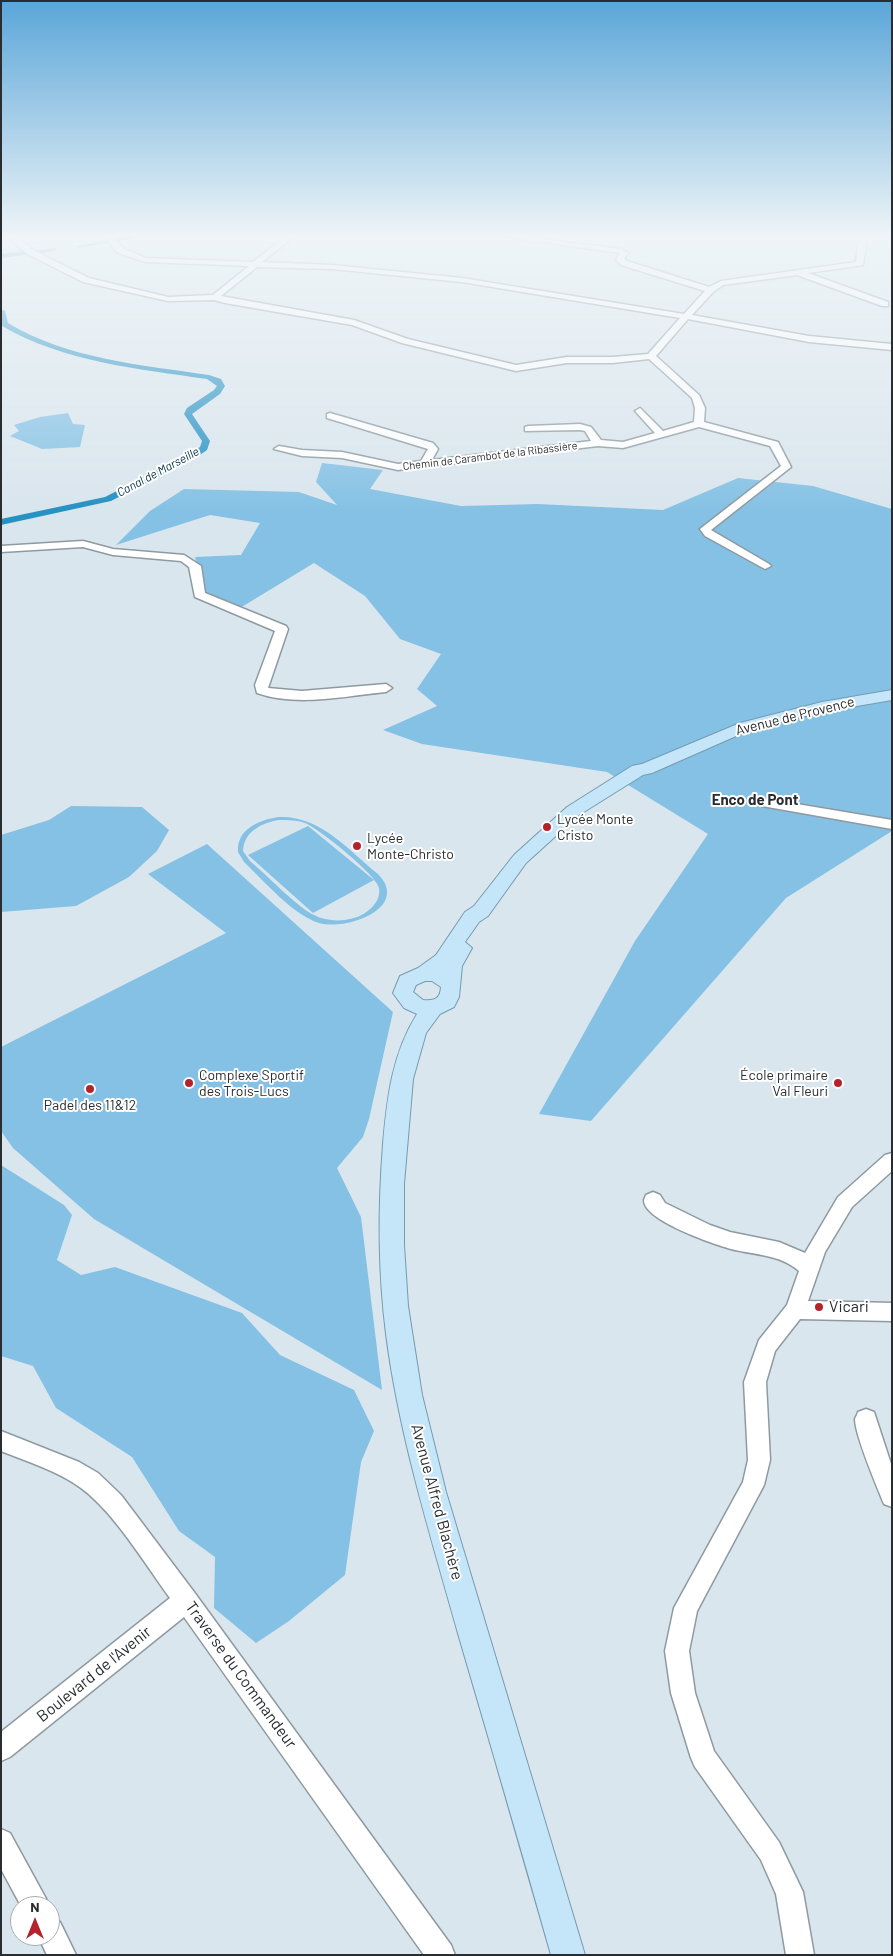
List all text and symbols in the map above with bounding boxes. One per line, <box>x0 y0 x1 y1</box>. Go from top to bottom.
street label: Chemin de Carambot de la Ribassière <box>402 439 578 473</box>
water label: Canal de Marseille <box>114 444 202 500</box>
street label: Avenue de Provence <box>734 693 856 739</box>
district label: Enco de Pont <box>712 791 798 809</box>
place label: Lycée Monte Cristo <box>557 811 633 844</box>
marker: Lycée Monte Cristo <box>541 821 553 833</box>
place label: Lycée Monte-Christo <box>367 830 454 862</box>
marker: Lycée Monte-Christo <box>351 840 363 852</box>
place label: Complexe Sportif des Trois-Lucs <box>199 1067 304 1100</box>
place label: École primaire Val Fleuri <box>740 1067 828 1100</box>
marker: Complexe Sportif des Trois-Lucs <box>183 1077 195 1089</box>
marker: École primaire Val Fleuri <box>832 1077 844 1089</box>
marker: Padel des 11&12 <box>84 1083 96 1095</box>
place label: Padel des 11&12 <box>44 1097 136 1113</box>
place label: Vicari <box>829 1297 869 1317</box>
marker: Vicari <box>813 1301 825 1313</box>
street label: Avenue Alfred Blachère <box>407 1422 467 1582</box>
street label: Traverse du Commandeur <box>181 1598 301 1752</box>
street label: Boulevard de l'Avenir <box>33 1622 155 1726</box>
north arrow <box>10 1896 60 1946</box>
text: N <box>30 1898 40 1915</box>

